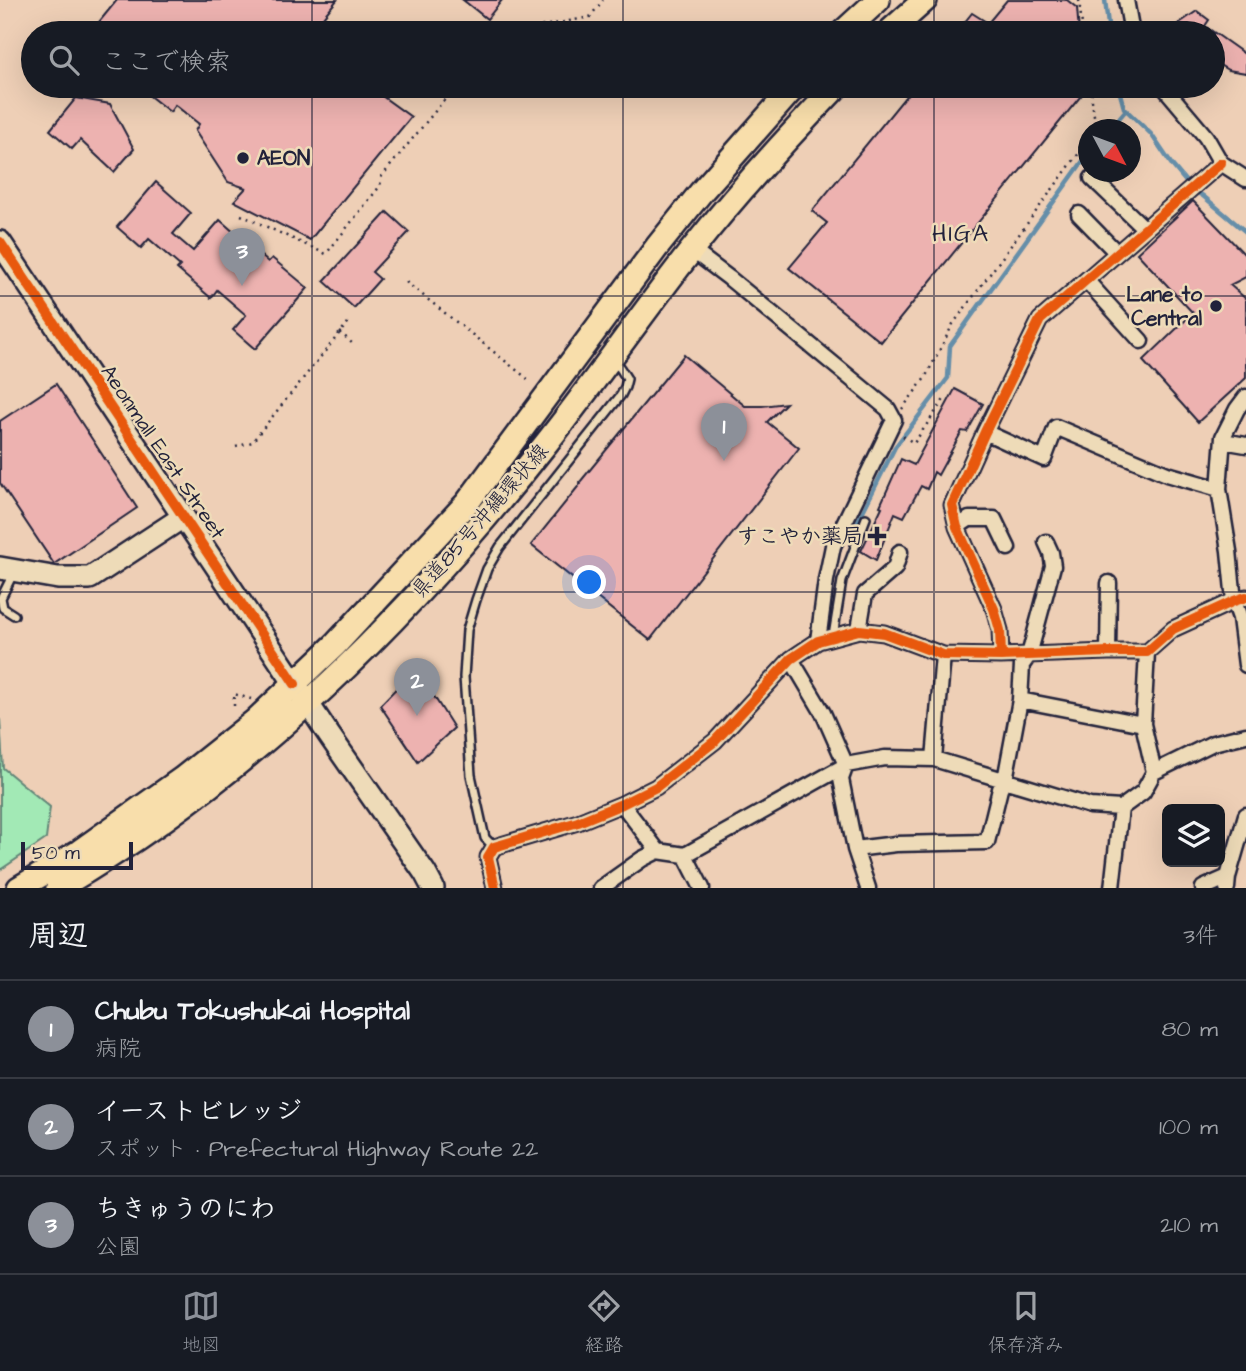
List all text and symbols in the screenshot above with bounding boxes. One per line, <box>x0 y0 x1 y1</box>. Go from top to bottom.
search box <box>21 21 1225 98</box>
icon: search <box>45 41 83 79</box>
text: ここで検索 <box>101 44 231 80</box>
north arrow <box>1078 119 1141 182</box>
place label: AEON <box>257 144 310 173</box>
marker: AEON <box>235 150 251 166</box>
district label: HIGA <box>932 217 990 251</box>
pin: 3 <box>219 228 265 286</box>
place label: Lane to Central <box>1126 280 1203 333</box>
marker: Lane to Central <box>1208 298 1224 314</box>
street label: Aeonmall East Street <box>94 359 232 545</box>
pin: 1 <box>701 403 747 461</box>
street label: 県道85号沖縄環状線 <box>405 437 555 605</box>
place label: すこやか薬局 <box>737 522 863 551</box>
marker: すこやか薬局 <box>869 528 885 544</box>
your location <box>572 565 606 599</box>
pin: 2 <box>394 658 440 716</box>
map controls <box>1162 804 1225 867</box>
button: layers <box>1162 804 1225 867</box>
scale bar <box>21 839 133 871</box>
text: 50 m <box>32 840 80 867</box>
text: 周辺 <box>28 915 88 957</box>
text: 3件 <box>1183 920 1218 952</box>
text: Chubu Tokushukai Hospital <box>95 993 410 1029</box>
text: 1 <box>50 1013 52 1045</box>
text: 80 m <box>1161 1013 1218 1045</box>
text: 病院 <box>95 1033 141 1065</box>
text: イーストビレッジ <box>95 1093 301 1129</box>
text: 2 <box>44 1111 58 1143</box>
text: 100 m <box>1159 1111 1218 1143</box>
text: スポット · Prefectural Highway Route 22 <box>95 1133 538 1165</box>
text: ちきゅうのにわ <box>95 1191 276 1227</box>
text: 3 <box>45 1209 57 1241</box>
text: 210 m <box>1160 1209 1218 1241</box>
text: 公園 <box>95 1231 141 1263</box>
tab: 地図 <box>182 1287 220 1359</box>
tab: 経路 <box>585 1287 623 1359</box>
tab: 保存済み <box>988 1287 1064 1359</box>

